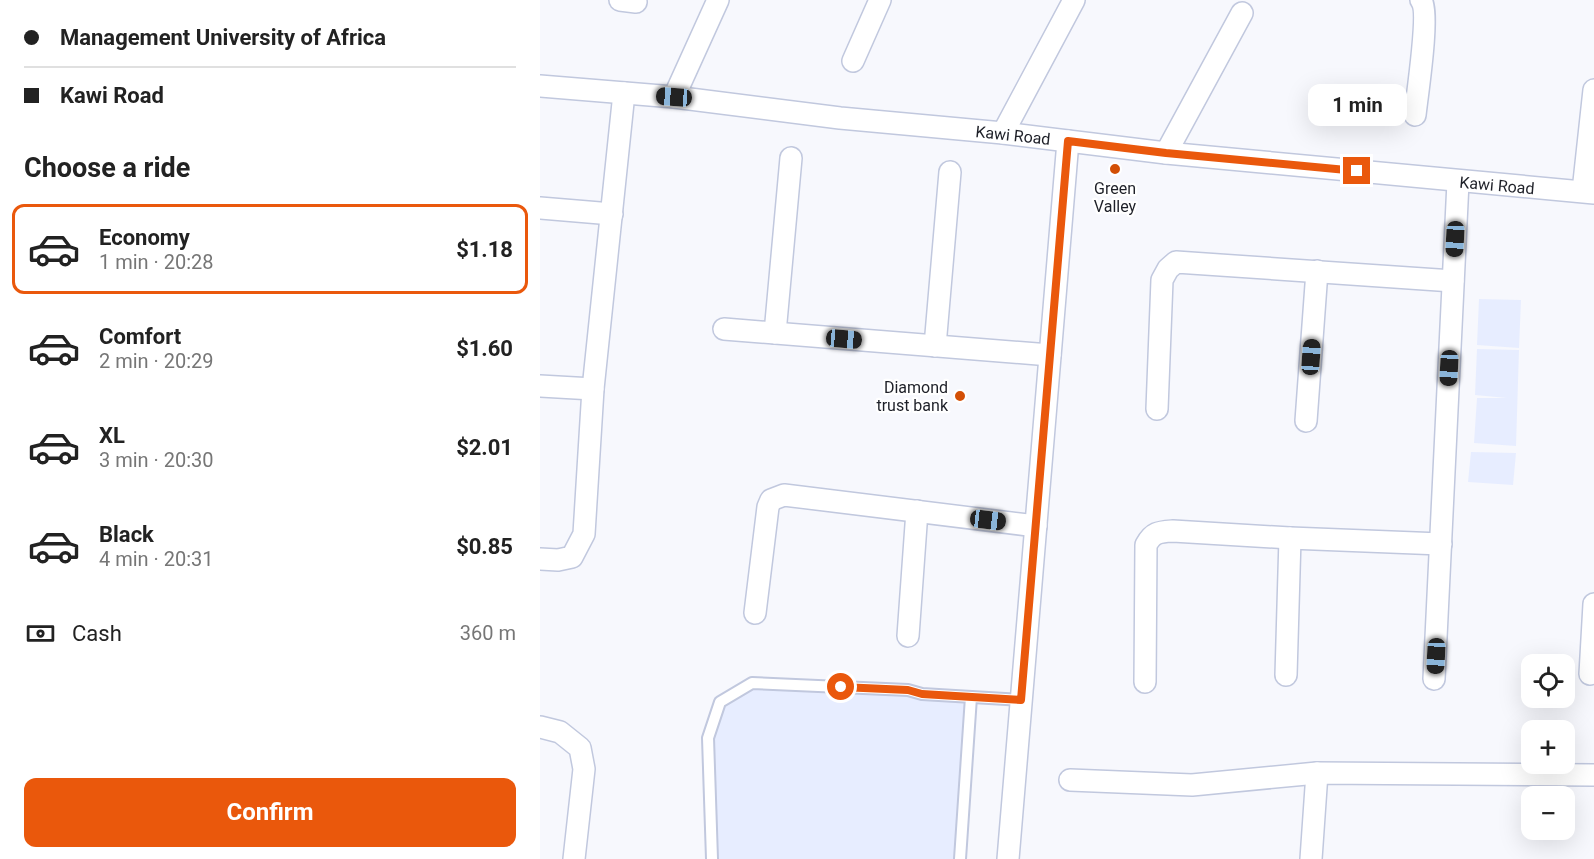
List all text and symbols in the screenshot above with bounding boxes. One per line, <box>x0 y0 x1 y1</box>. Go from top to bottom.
text: Management University of Africa <box>60 25 386 50</box>
text: Kawi Road <box>60 83 164 108</box>
callout: 1 min <box>1308 84 1406 126</box>
car <box>655 87 693 107</box>
text: 1 min <box>1332 93 1383 117</box>
street label: Kawi Road <box>974 122 1051 149</box>
text: Choose a ride <box>24 152 190 184</box>
route end <box>1343 157 1370 184</box>
marker: Green Valley <box>1108 162 1122 176</box>
street label: Kawi Road <box>1459 173 1535 198</box>
place label: Green Valley <box>1094 179 1137 216</box>
car <box>1445 221 1465 257</box>
icon: car <box>27 222 81 276</box>
text: Economy <box>99 225 190 250</box>
text: $1.18 <box>456 237 513 262</box>
text: 1 min · 20:28 <box>99 250 214 274</box>
icon: car <box>27 321 81 375</box>
text: Comfort <box>99 324 181 349</box>
car <box>825 328 863 350</box>
text: $1.60 <box>456 336 513 361</box>
car <box>1301 338 1321 376</box>
text: 2 min · 20:29 <box>99 349 214 373</box>
car <box>1439 350 1459 386</box>
place label: Diamond trust bank <box>876 378 949 415</box>
marker: Diamond trust bank <box>953 389 967 403</box>
icon: car <box>27 420 81 474</box>
text: XL <box>99 423 125 448</box>
text: $2.01 <box>456 435 513 460</box>
text: 3 min · 20:30 <box>99 448 214 472</box>
car <box>969 509 1007 531</box>
icon: car <box>27 519 81 573</box>
text: Black <box>99 522 154 547</box>
text: $0.85 <box>456 534 513 559</box>
text: 4 min · 20:31 <box>99 547 214 571</box>
icon: cash <box>24 617 57 650</box>
text: Cash <box>72 621 122 646</box>
text: 360 m <box>460 621 516 645</box>
car <box>1426 638 1446 674</box>
map controls <box>1521 654 1575 840</box>
button: locate <box>1521 654 1575 708</box>
route start <box>827 673 854 700</box>
button: + <box>1521 720 1575 774</box>
button: Confirm <box>24 778 516 847</box>
button: − <box>1521 786 1575 840</box>

